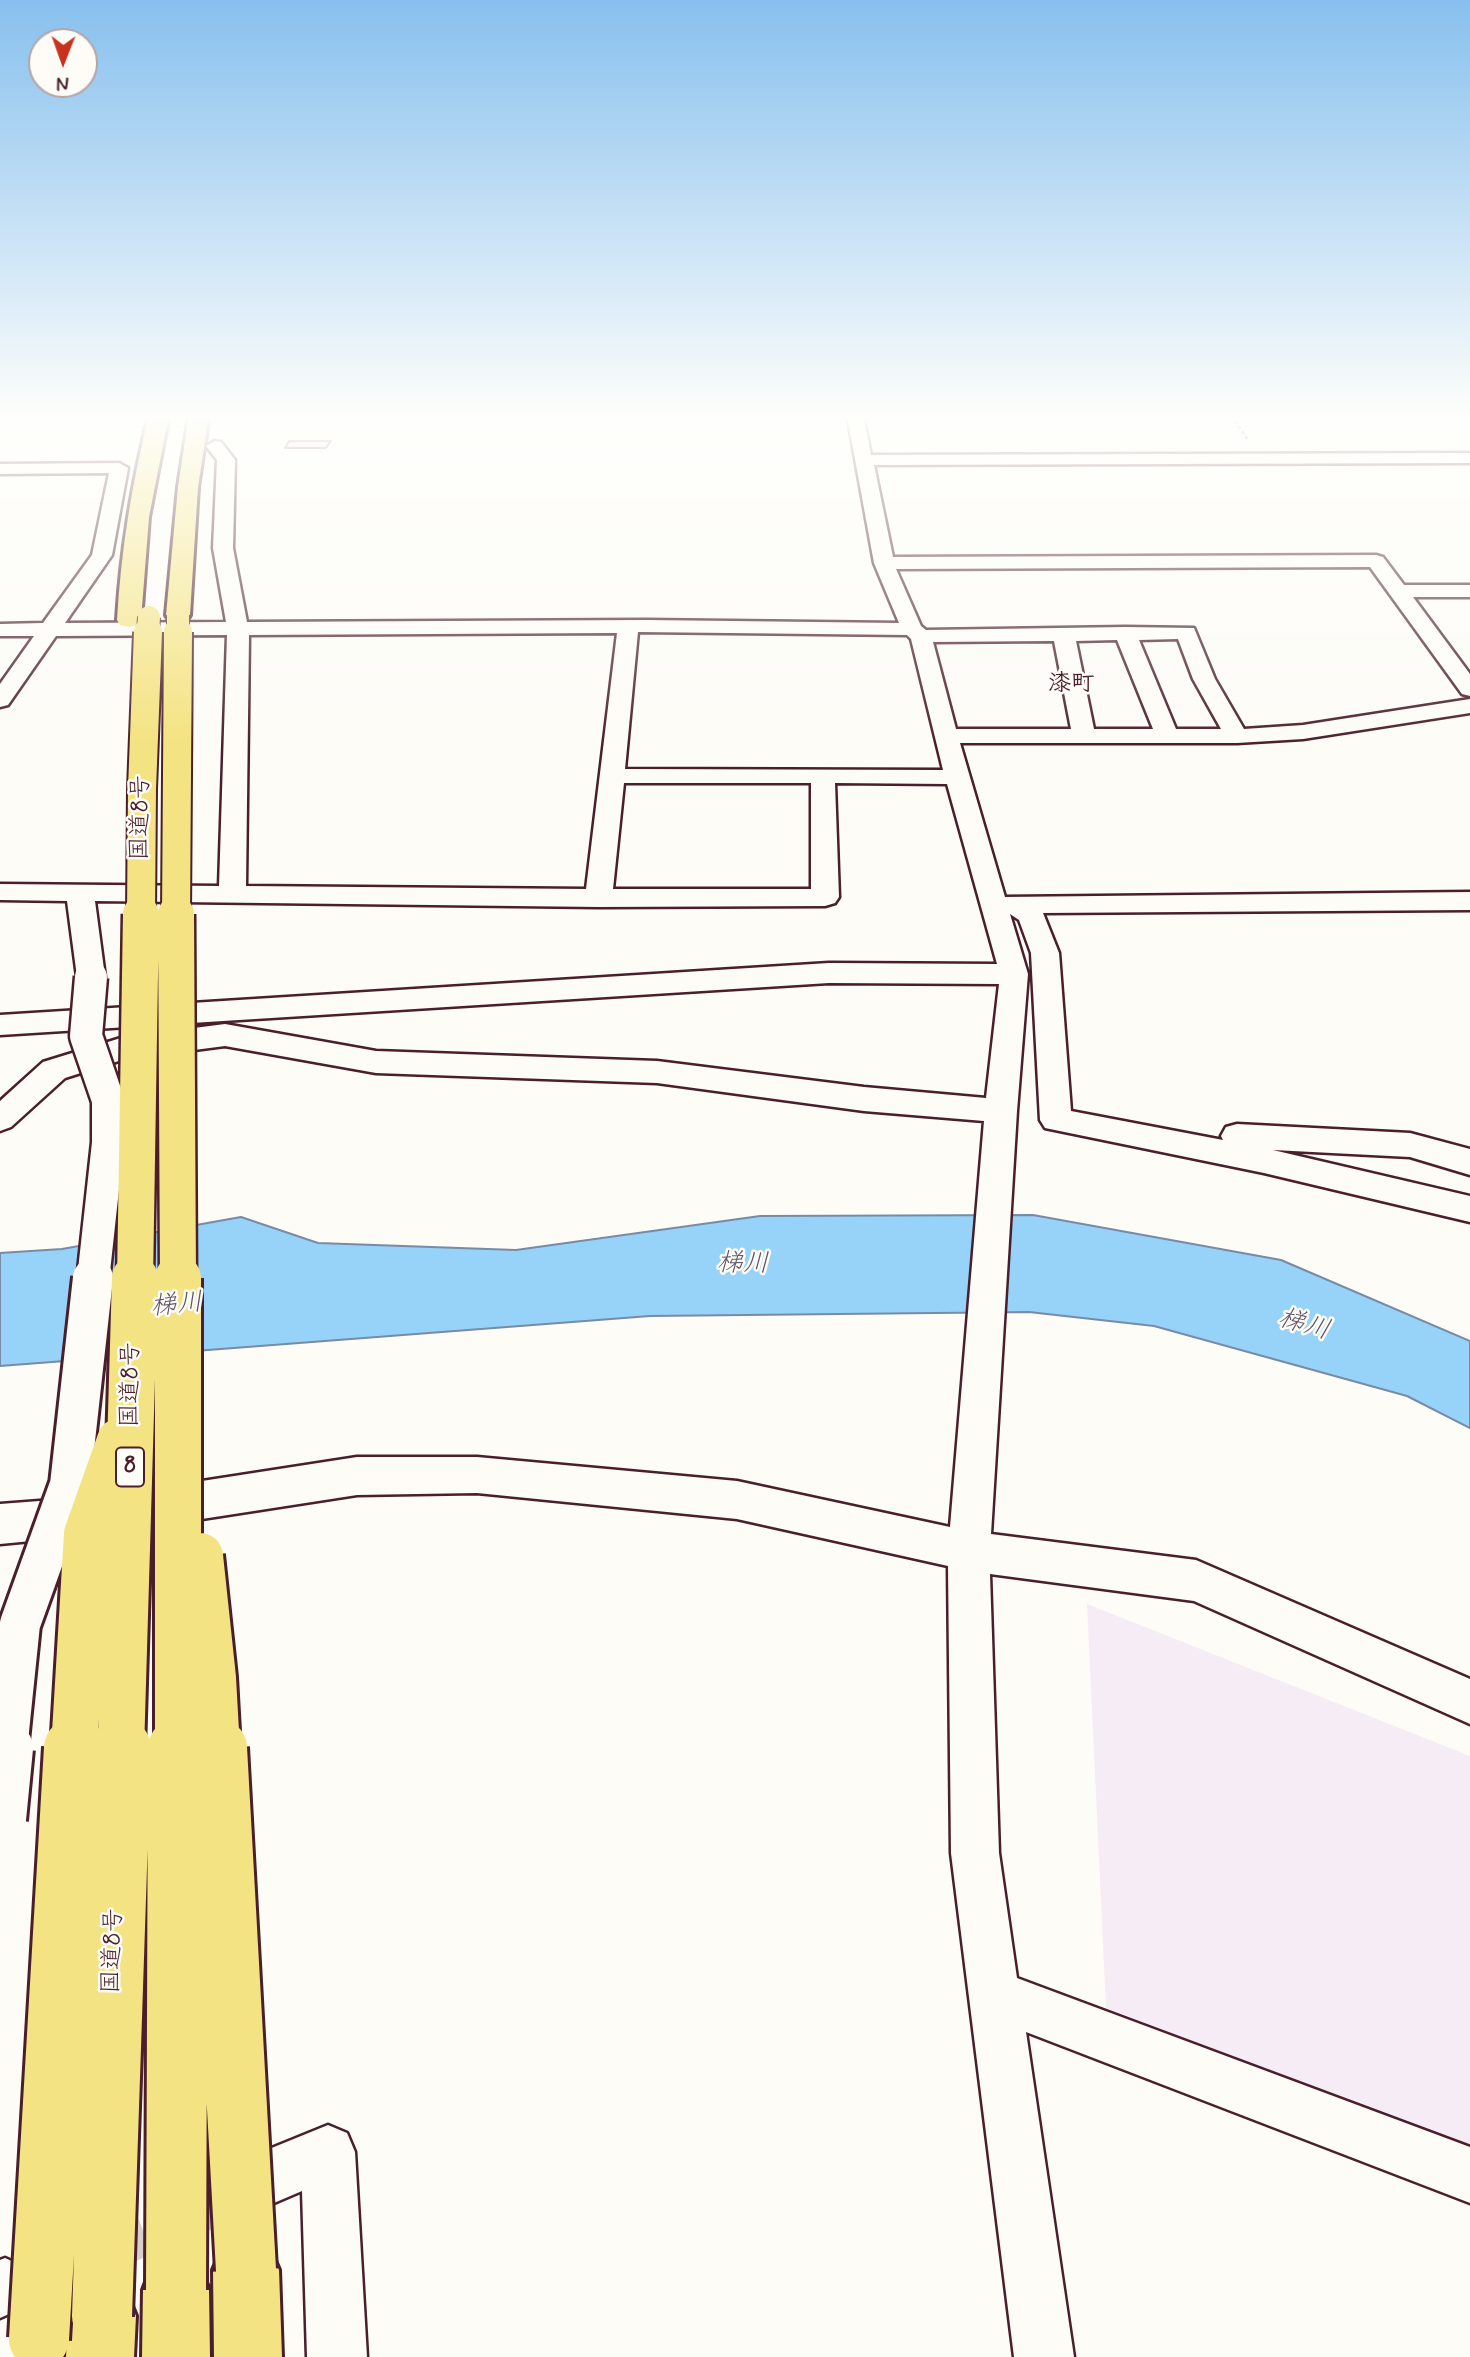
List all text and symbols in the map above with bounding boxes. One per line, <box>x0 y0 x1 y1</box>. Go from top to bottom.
north arrow <box>28 28 98 98</box>
text: N <box>56 70 69 95</box>
district label: 漆町 <box>1048 671 1094 699</box>
street label: 国道8号 <box>127 775 157 861</box>
water label: 梯川 <box>717 1249 769 1281</box>
water label: 梯川 <box>150 1288 204 1324</box>
water label: 梯川 <box>1275 1304 1333 1348</box>
street label: 国道8号 <box>117 1342 147 1428</box>
road number: 8 <box>116 1448 144 1486</box>
street label: 国道8号 <box>98 1908 130 1994</box>

